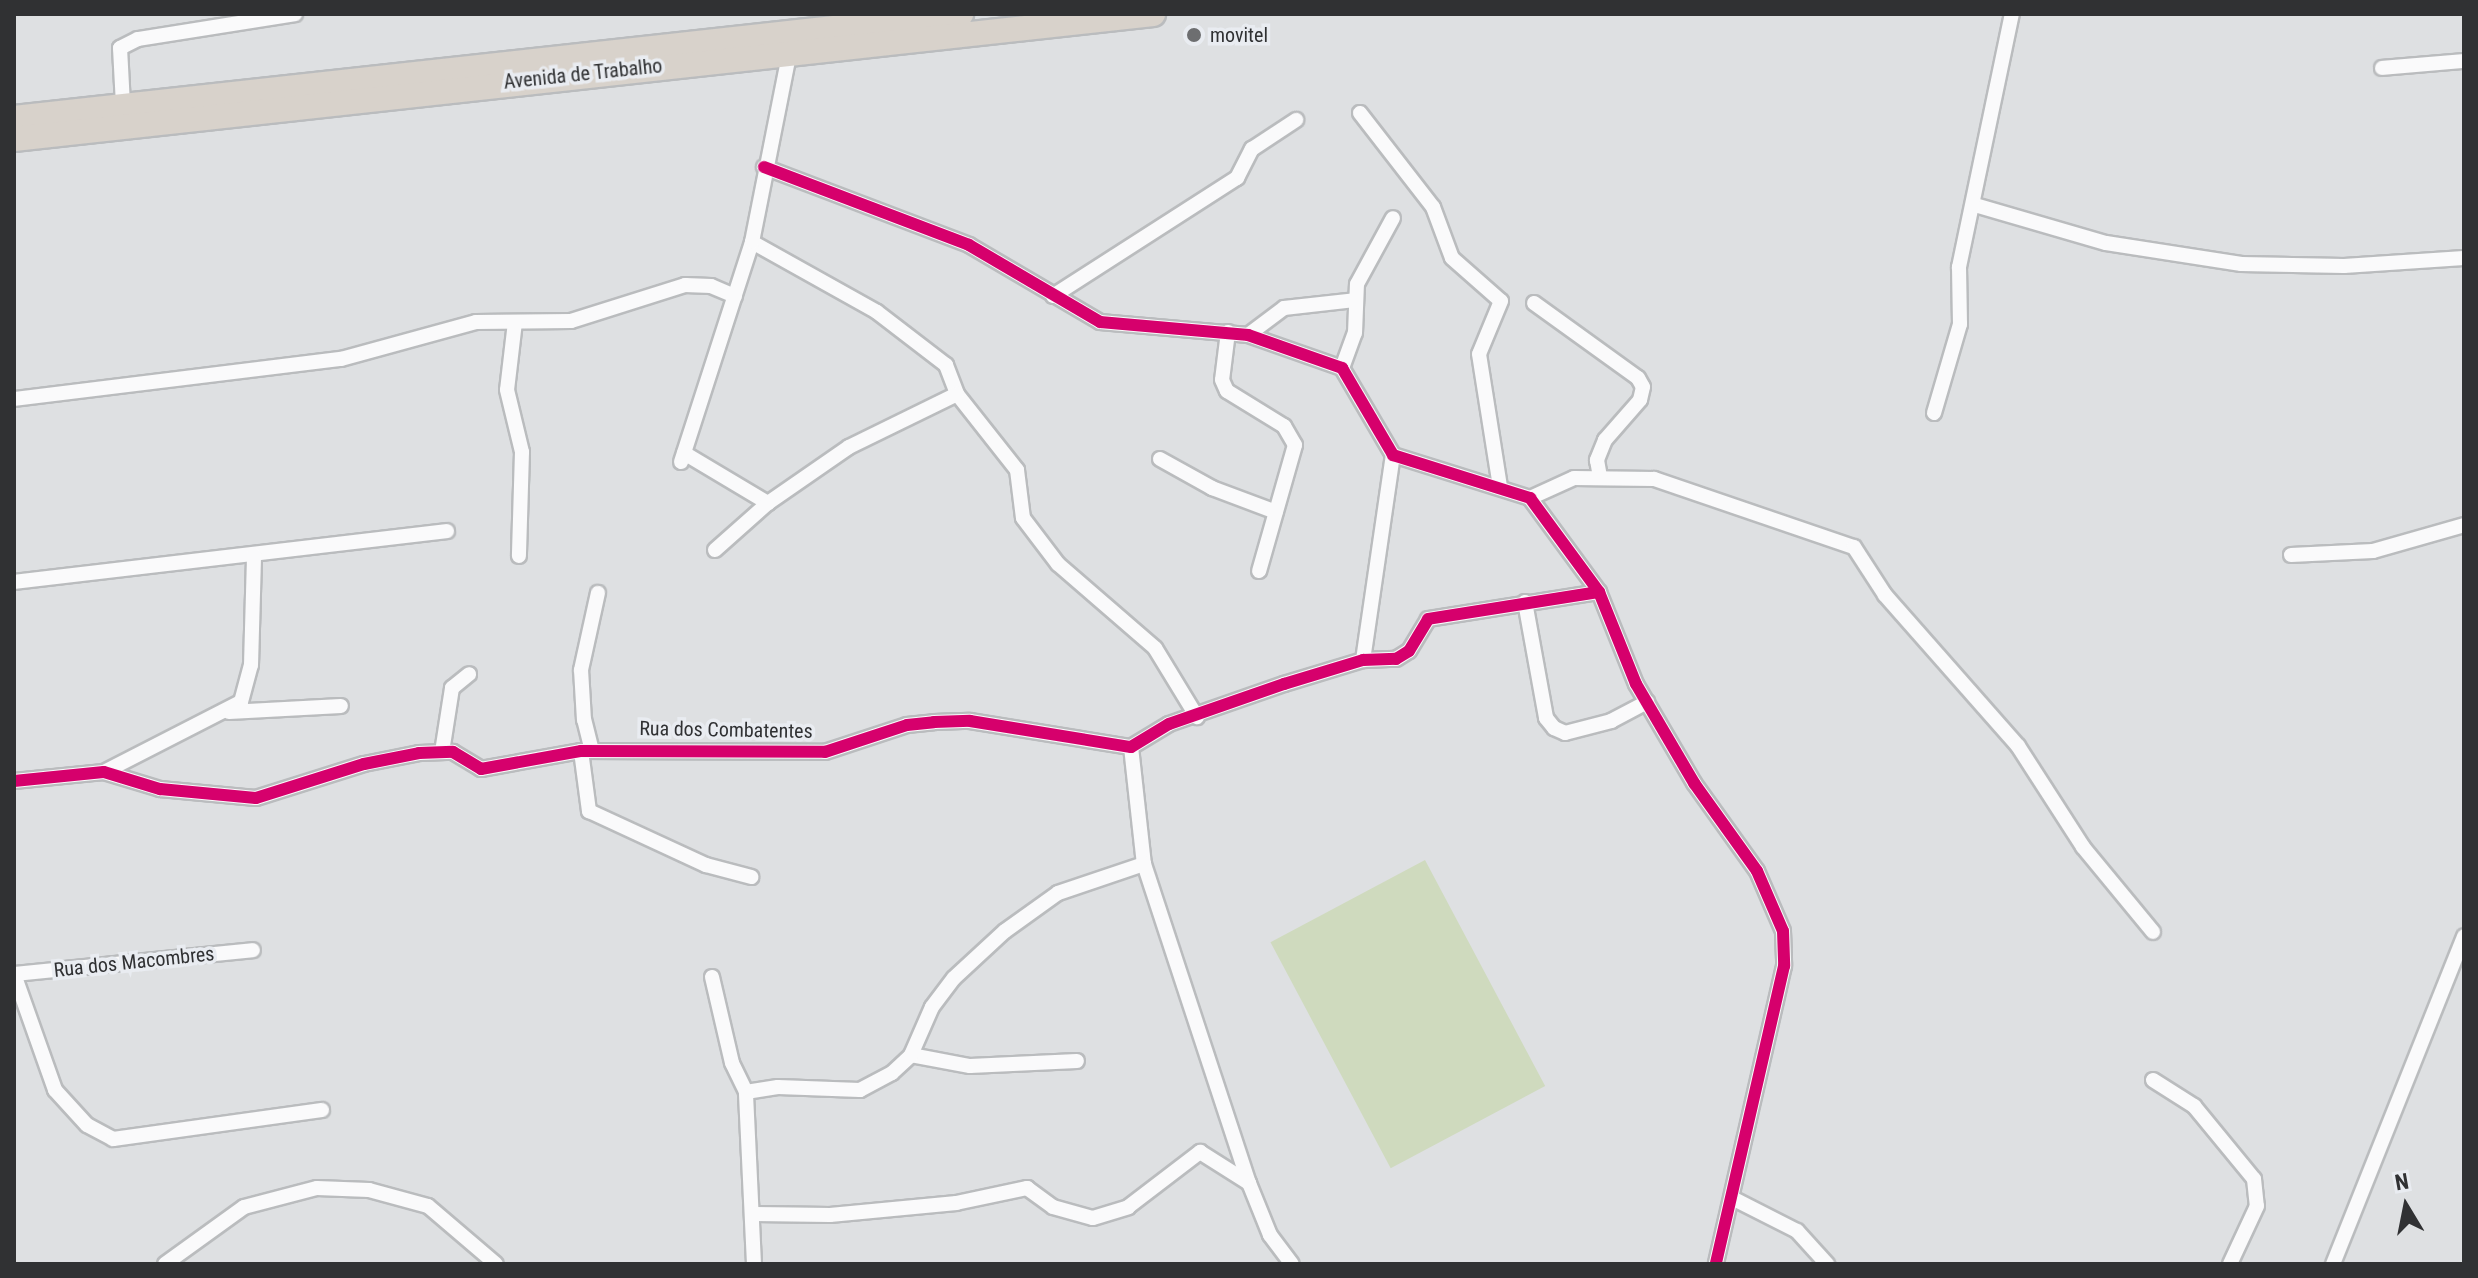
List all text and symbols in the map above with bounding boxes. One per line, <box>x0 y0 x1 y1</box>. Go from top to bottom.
place label: movitel <box>1210 23 1268 47</box>
marker: movitel <box>1185 26 1203 44</box>
street label: Avenida de Trabalho <box>502 54 664 94</box>
street label: Rua dos Combatentes <box>639 716 813 744</box>
street label: Rua dos Macombres <box>52 942 216 982</box>
north arrow <box>2366 1166 2446 1246</box>
text: N <box>2393 1168 2411 1195</box>

